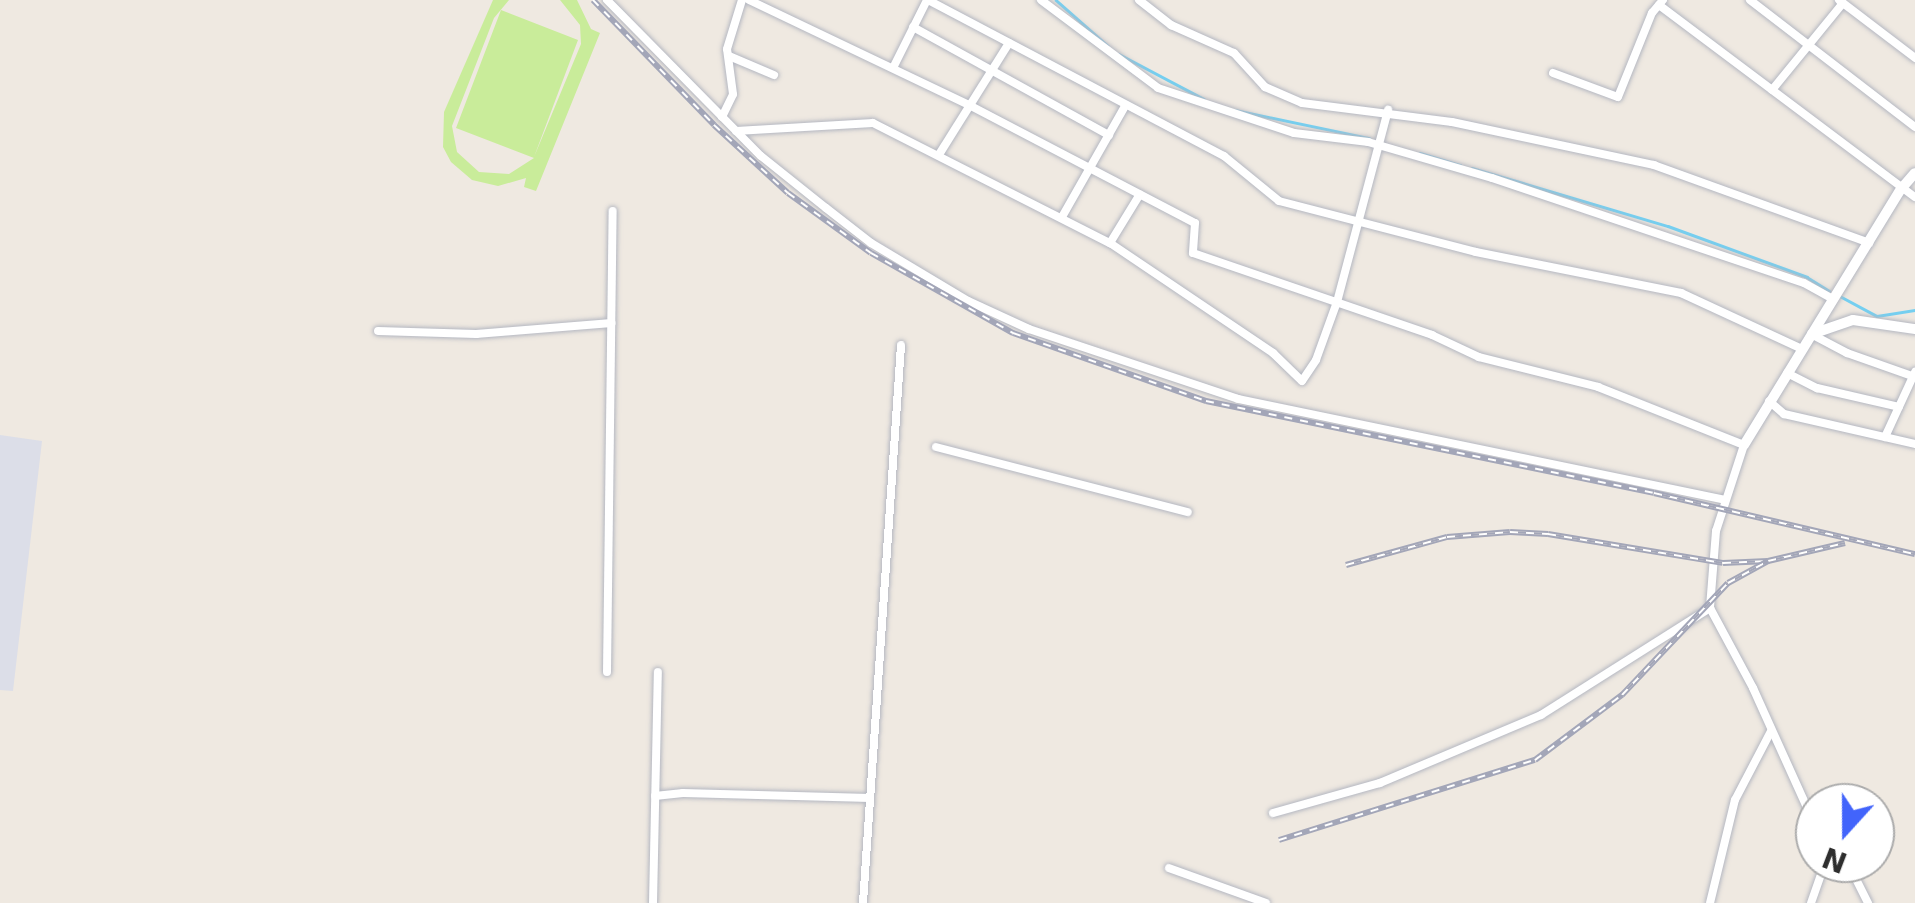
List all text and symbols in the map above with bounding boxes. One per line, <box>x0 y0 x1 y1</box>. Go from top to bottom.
north arrow <box>1795 783 1895 883</box>
text: N <box>1818 840 1852 879</box>

